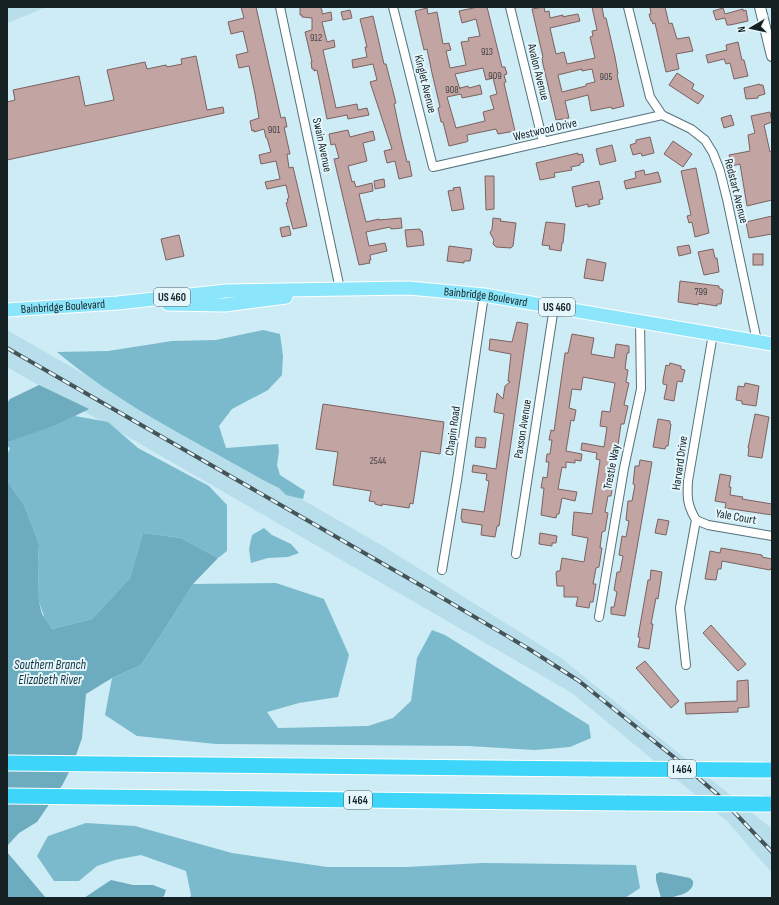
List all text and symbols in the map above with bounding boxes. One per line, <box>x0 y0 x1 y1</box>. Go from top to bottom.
north arrow <box>731 8 771 48</box>
text: N <box>735 25 748 33</box>
house number: 912 <box>310 32 322 44</box>
street label: Avalon Avenue <box>524 41 552 102</box>
house number: 913 <box>481 46 493 58</box>
street label: Kinglet Avenue <box>411 53 440 115</box>
house number: 909 <box>488 70 502 82</box>
house number: 905 <box>600 71 612 83</box>
house number: 908 <box>445 84 459 96</box>
street label: Westwood Drive <box>512 115 578 145</box>
street label: Swain Avenue <box>309 117 335 174</box>
house number: 901 <box>268 124 281 136</box>
street label: Redstart Avenue <box>721 157 751 225</box>
street label: Bainbridge Boulevard <box>443 284 529 310</box>
house number: 799 <box>695 286 707 298</box>
road number: US 460 <box>154 288 190 306</box>
street label: Bainbridge Boulevard <box>20 296 105 317</box>
road number: US 460 <box>539 298 575 316</box>
street label: Paxson Avenue <box>511 398 535 460</box>
street label: Chapin Road <box>442 405 464 457</box>
street label: Harvard Drive <box>669 435 691 491</box>
street label: Trestle Way <box>600 443 624 491</box>
house number: 2544 <box>370 455 386 467</box>
street label: Yale Court <box>714 506 758 528</box>
water label: Southern Branch Elizabeth River <box>14 657 87 688</box>
road number: I 464 <box>668 760 696 778</box>
road number: I 464 <box>344 791 372 809</box>

